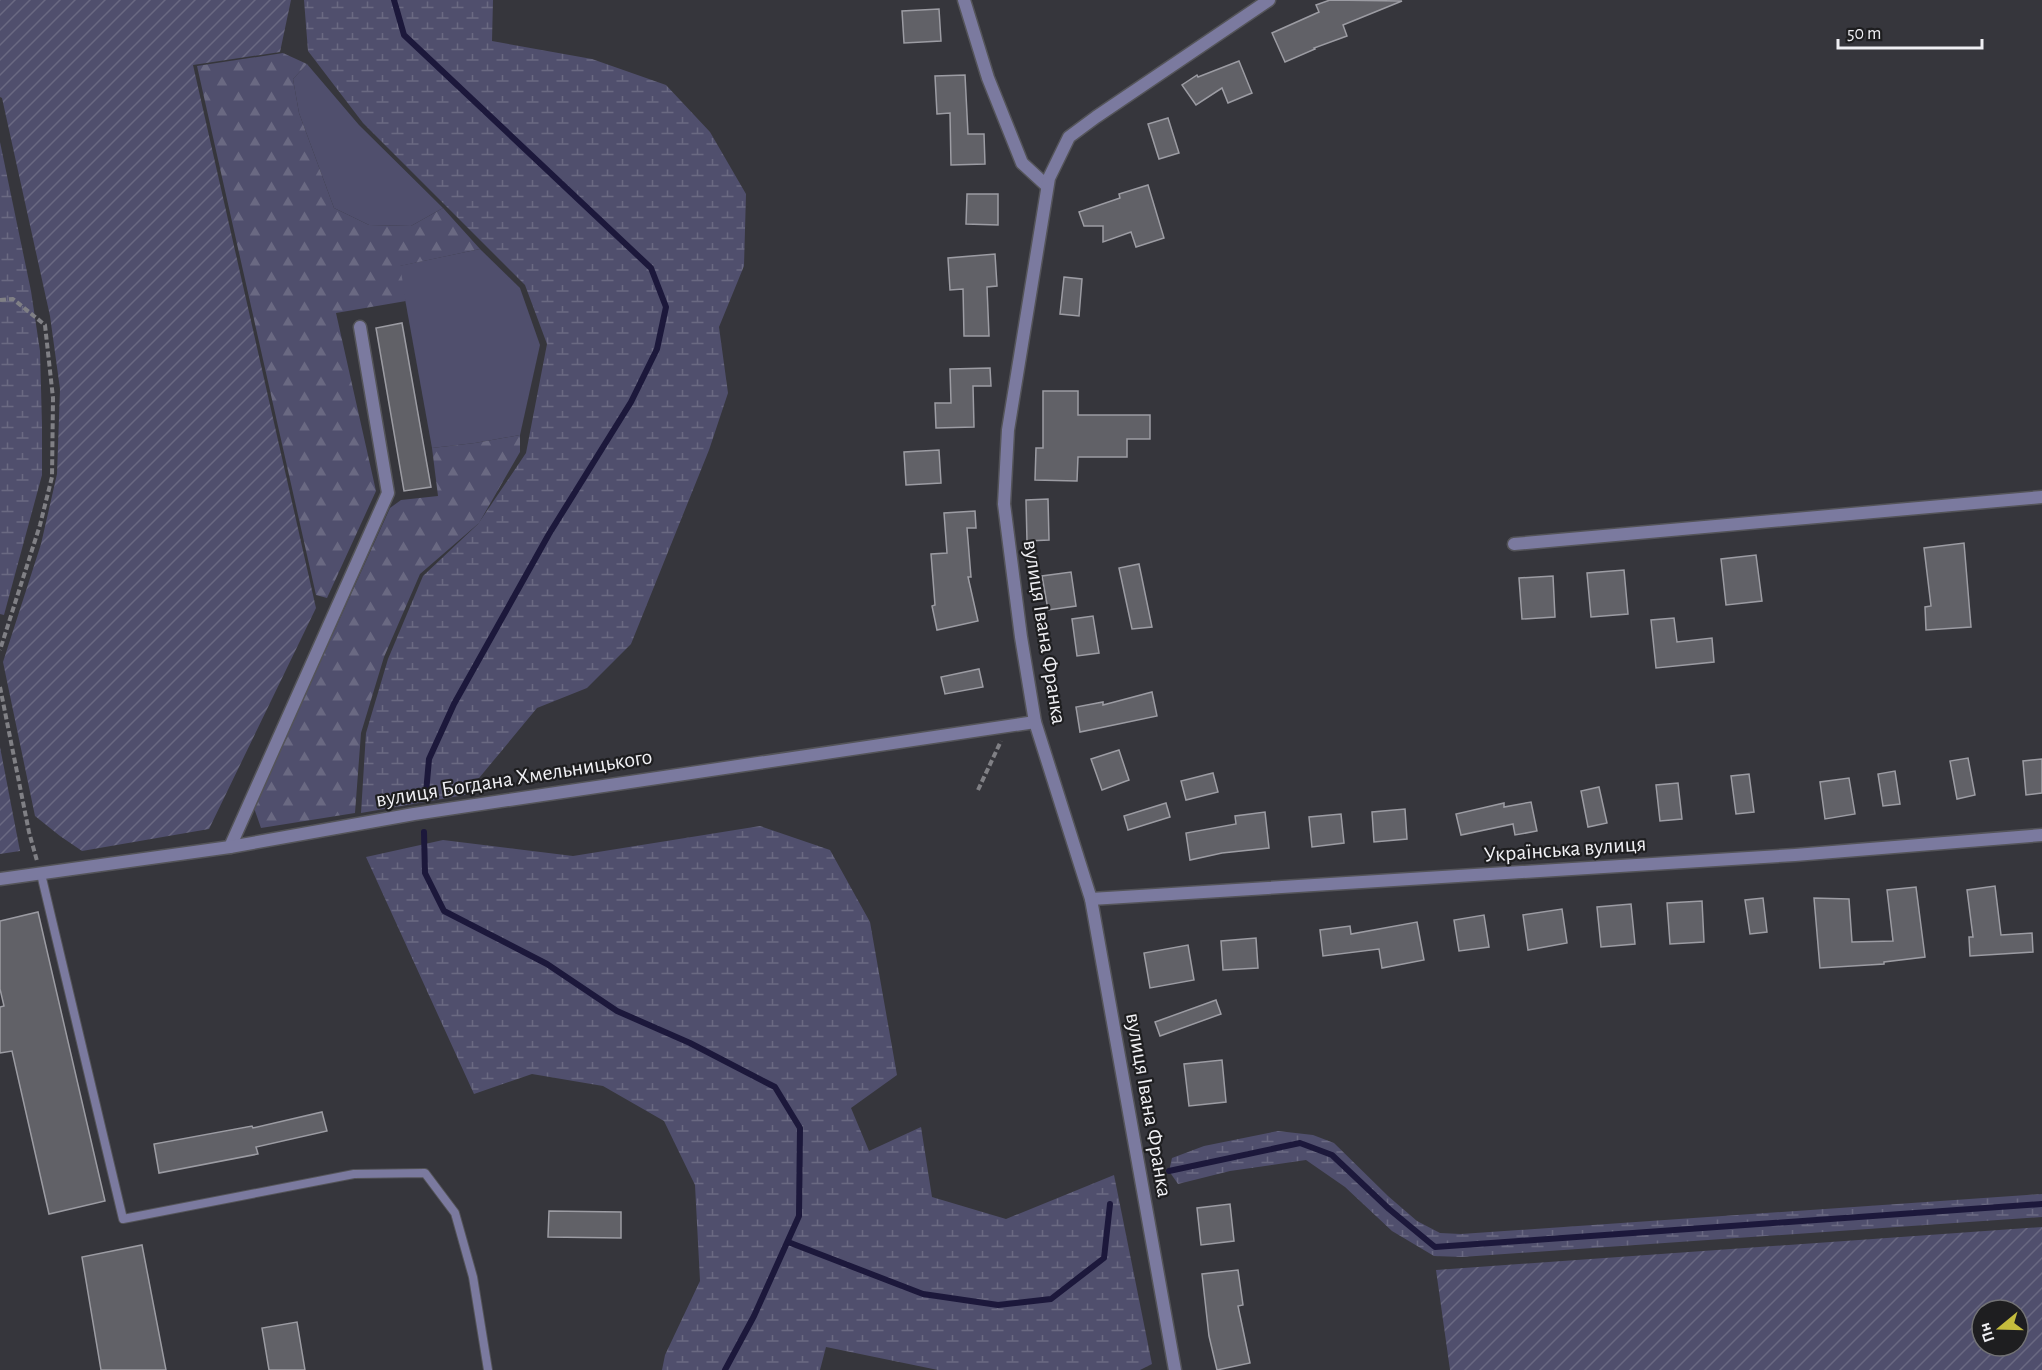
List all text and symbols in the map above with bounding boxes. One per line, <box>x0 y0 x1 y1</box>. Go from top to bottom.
scale bar <box>1838 12 1982 50</box>
text: 50 m <box>1847 25 1881 43</box>
street label: вулиця Івана Франка <box>1020 538 1070 726</box>
street label: вулиця Богдана Хмельницького <box>374 745 654 811</box>
street label: Українська вулиця <box>1483 832 1647 866</box>
street label: вулиця Івана Франка <box>1122 1011 1176 1199</box>
north arrow <box>1970 1298 2030 1358</box>
text: Пн <box>1976 1321 1998 1344</box>

